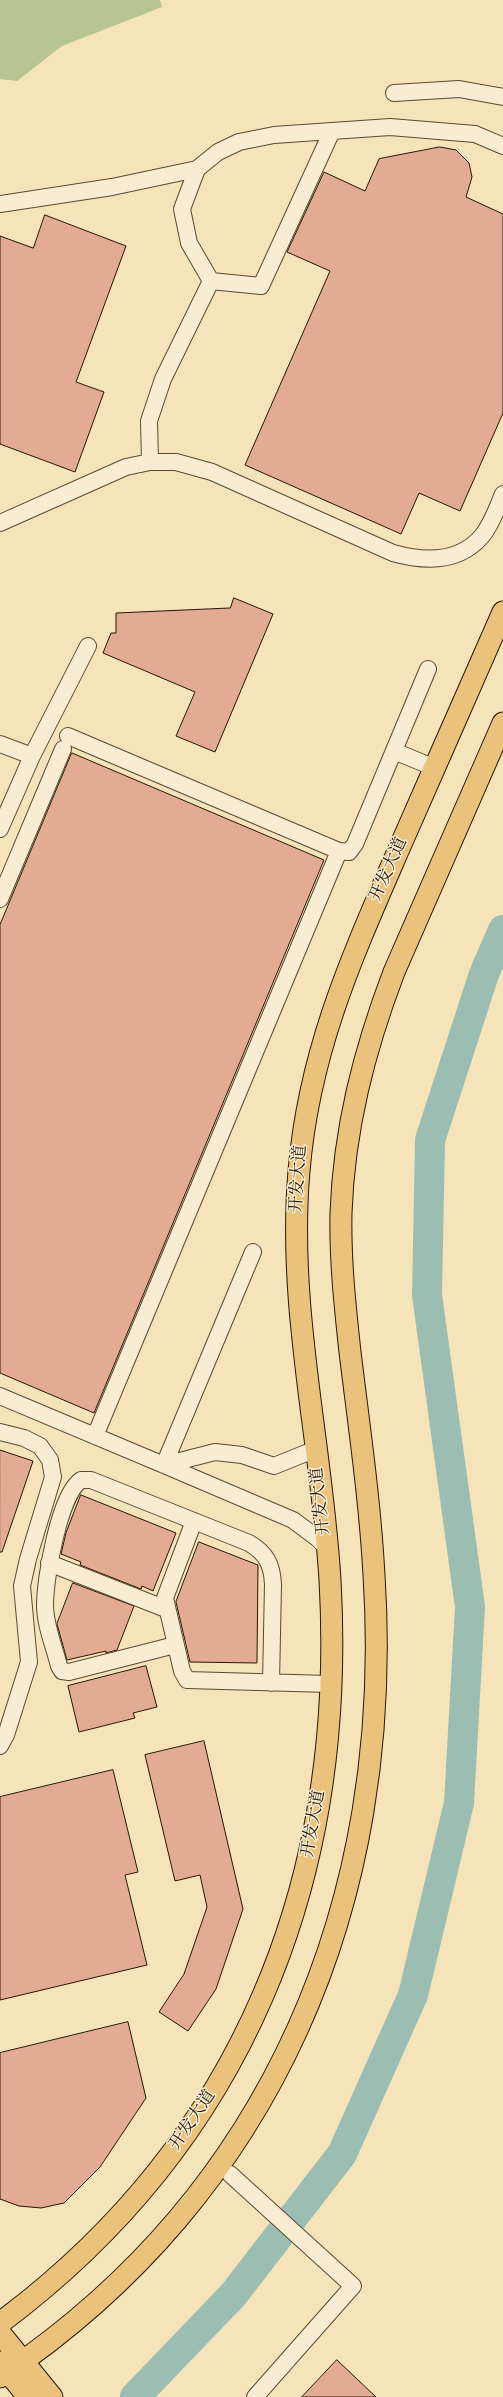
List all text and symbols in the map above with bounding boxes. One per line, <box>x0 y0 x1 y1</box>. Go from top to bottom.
street label: 开发大道 <box>367 835 413 905</box>
street label: 开发大道 <box>287 1144 313 1214</box>
street label: 开发大道 <box>308 1466 336 1536</box>
street label: 开发大道 <box>299 1789 331 1859</box>
street label: 开发大道 <box>167 2087 221 2155</box>

